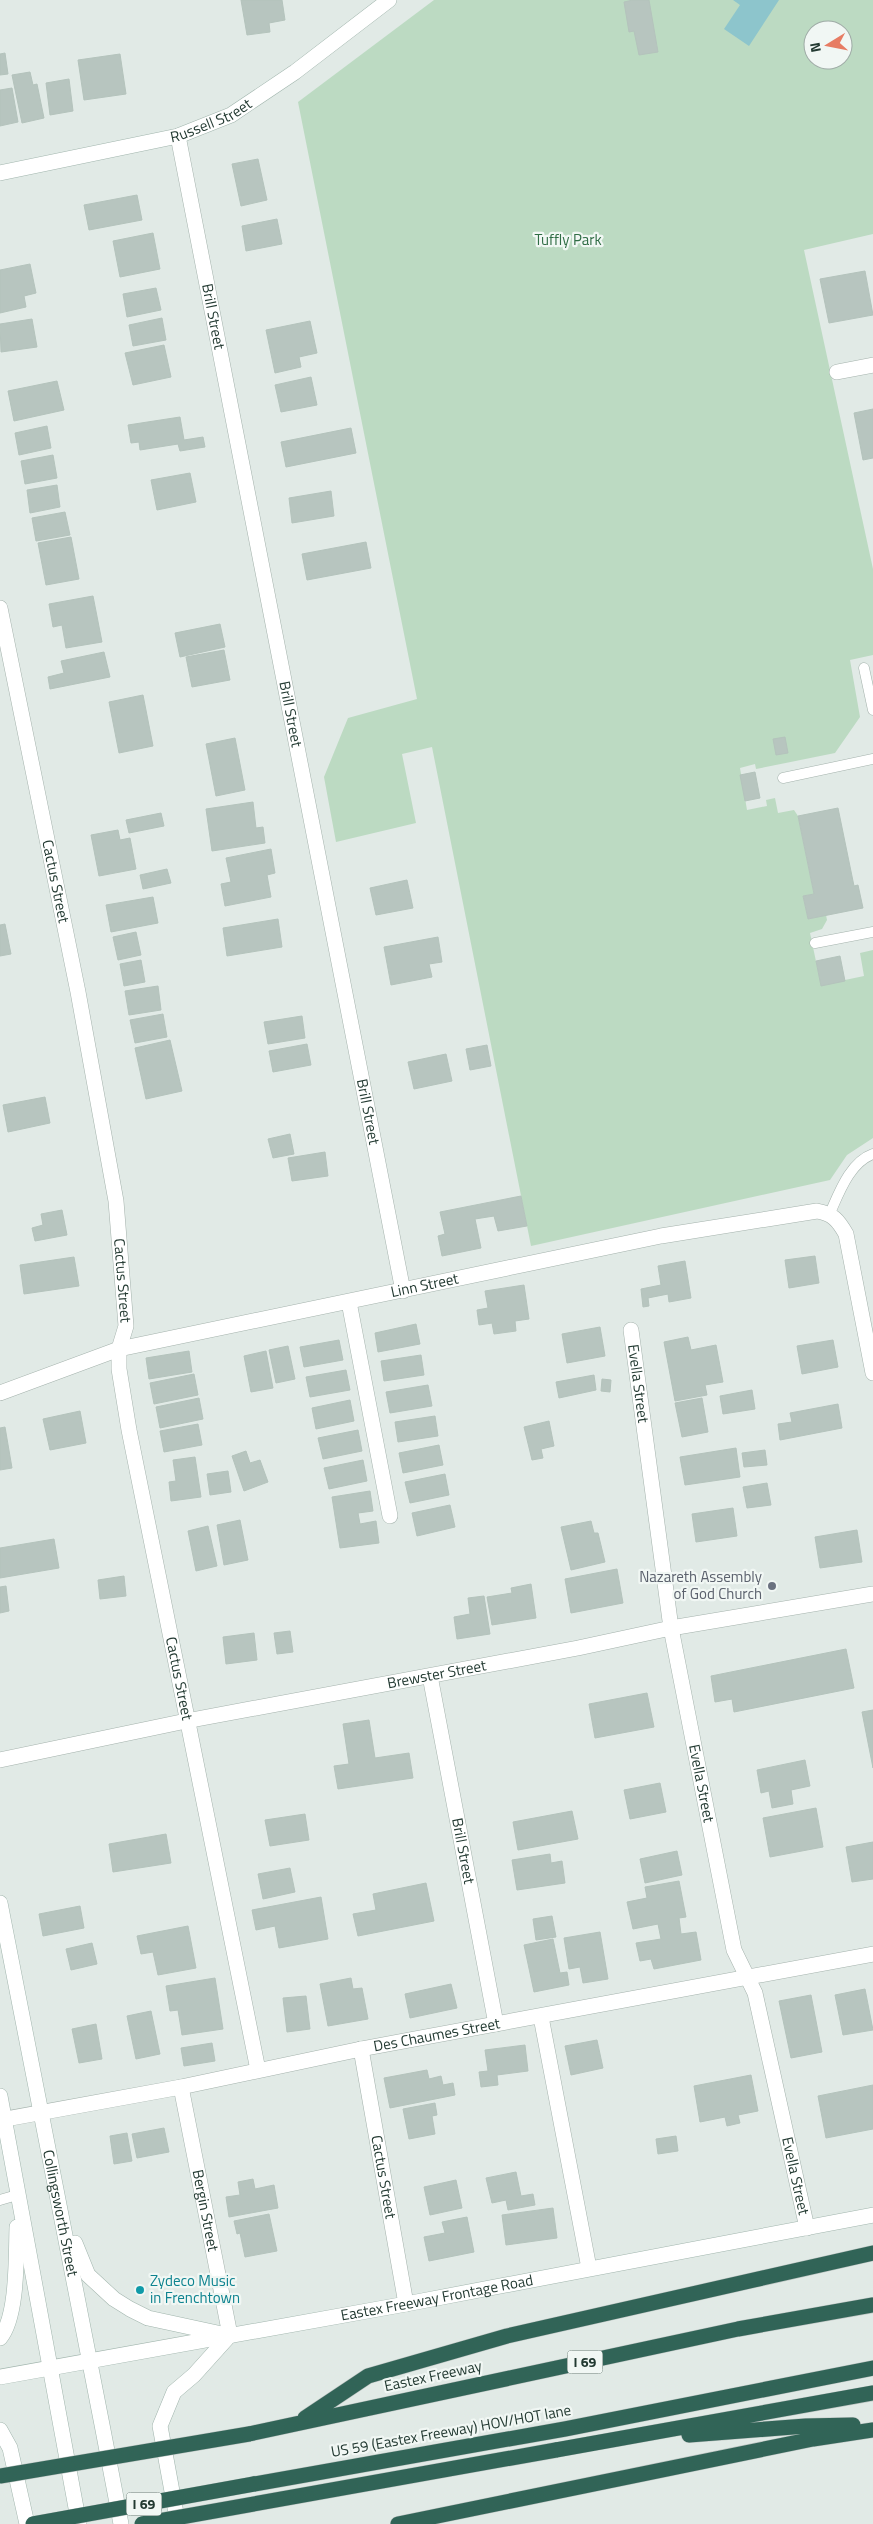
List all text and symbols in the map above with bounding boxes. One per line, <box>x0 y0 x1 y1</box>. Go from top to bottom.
north arrow <box>803 20 853 70</box>
text: N <box>804 41 826 54</box>
street label: Russell Street <box>168 92 257 148</box>
park label: Tuffly Park <box>534 228 602 251</box>
street label: Brill Street <box>196 282 231 352</box>
street label: Brill Street <box>273 679 309 750</box>
street label: Cactus Street <box>36 838 76 926</box>
street label: Brill Street <box>351 1077 386 1147</box>
street label: Cactus Street <box>108 1237 138 1324</box>
street label: Linn Street <box>389 1266 461 1303</box>
street label: Evella Street <box>622 1343 655 1425</box>
place label: Nazareth Assembly of God Church <box>639 1565 762 1605</box>
marker: Nazareth Assembly of God Church <box>766 1580 778 1592</box>
street label: Cactus Street <box>160 1635 199 1723</box>
street label: Brewster Street <box>385 1653 489 1694</box>
street label: Evella Street <box>683 1742 721 1825</box>
street label: Brill Street <box>446 1816 481 1886</box>
street label: Des Chaumes Street <box>371 2011 503 2057</box>
street label: Cactus Street <box>365 2133 403 2221</box>
street label: Evella Street <box>776 2135 816 2218</box>
street label: Collingsworth Street <box>37 2148 85 2279</box>
street label: Bergin Street <box>187 2168 225 2254</box>
street label: Eastex Freeway Frontage Road <box>339 2268 535 2327</box>
place label: Zydeco Music in Frenchtown <box>150 2269 240 2309</box>
marker: Zydeco Music in Frenchtown <box>134 2284 146 2296</box>
road number: I 69 <box>568 2350 602 2374</box>
street label: Eastex Freeway <box>382 2354 484 2397</box>
street label: US 59 (Eastex Freeway) HOV/HOT lane <box>329 2398 573 2463</box>
road number: I 69 <box>126 2492 162 2516</box>

